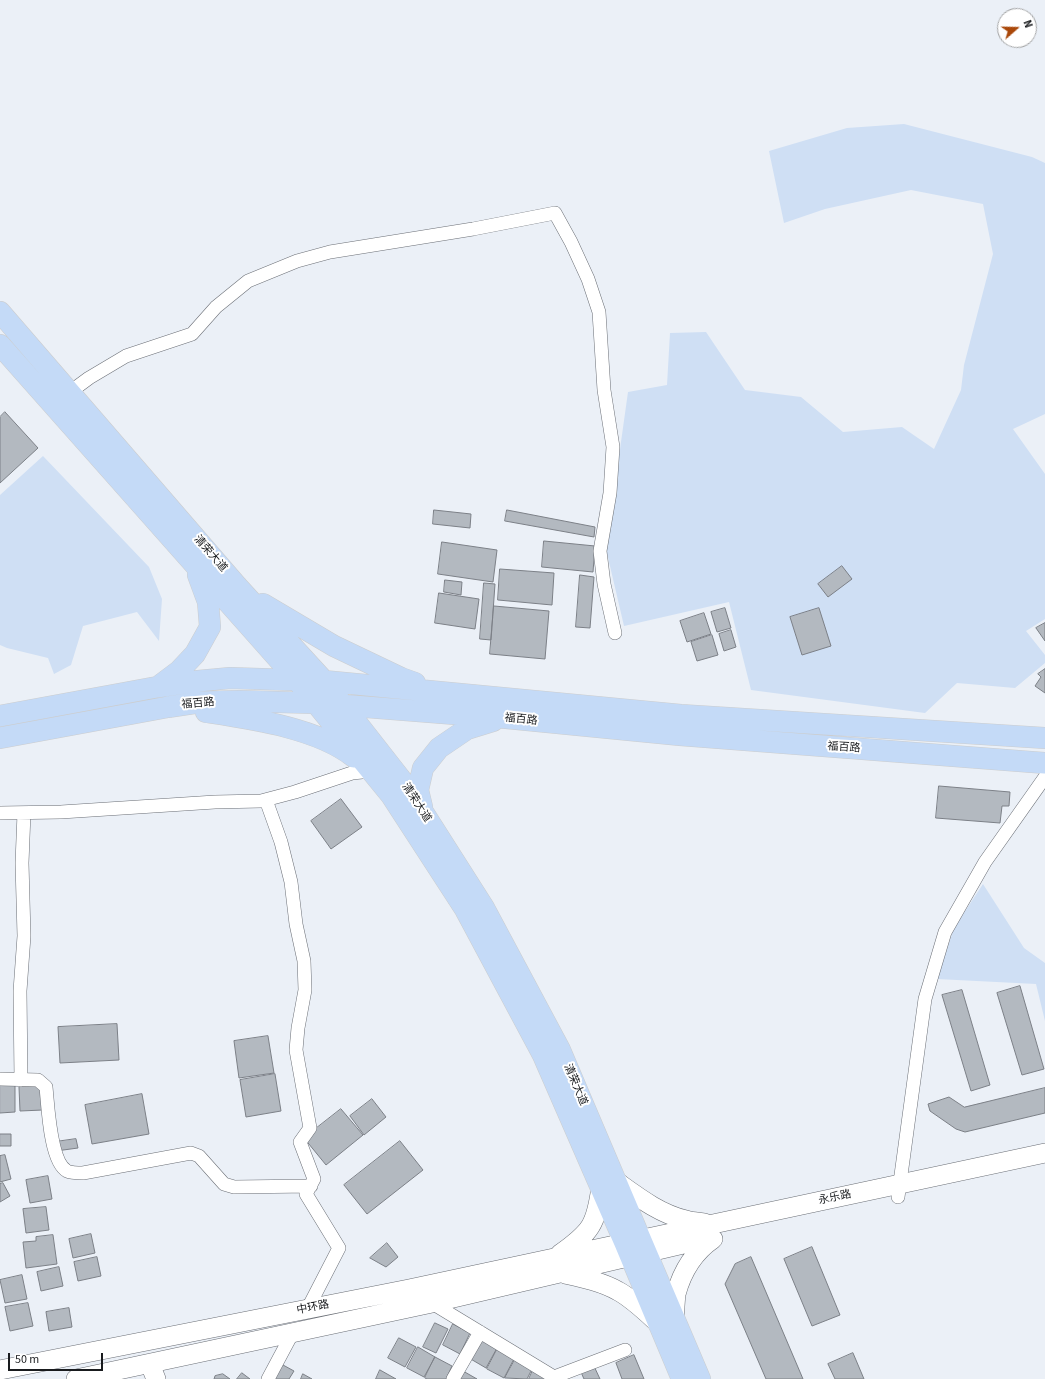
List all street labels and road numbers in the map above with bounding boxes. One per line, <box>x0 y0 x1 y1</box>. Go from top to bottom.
street label: 清荣大道 <box>191 533 229 575</box>
street label: 福百路 <box>181 696 215 712</box>
street label: 福百路 <box>504 712 538 728</box>
street label: 福百路 <box>827 740 861 756</box>
street label: 清荣大道 <box>398 781 434 825</box>
street label: 清荣大道 <box>560 1062 590 1108</box>
street label: 永乐路 <box>817 1188 853 1208</box>
street label: 中环路 <box>296 1298 330 1318</box>

